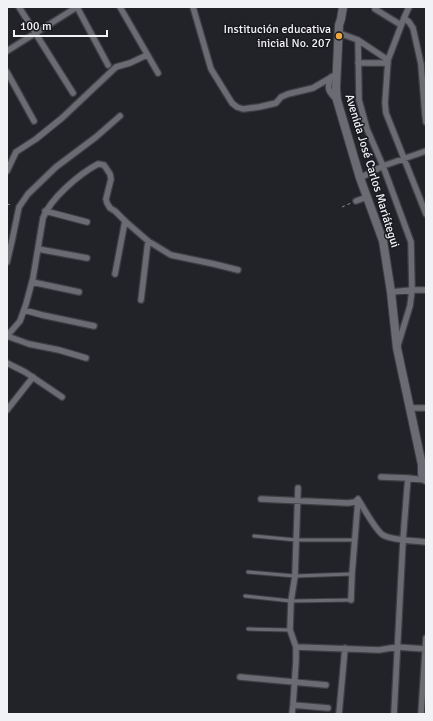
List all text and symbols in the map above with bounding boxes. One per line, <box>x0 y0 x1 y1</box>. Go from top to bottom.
scale bar <box>14 12 107 38</box>
text: 100 m <box>20 19 52 34</box>
place label: Institución educativa inicial No. 207 <box>224 22 331 51</box>
marker: Institución educativa inicial No. 207 <box>334 31 344 41</box>
street label: Avenida José Carlos Mariátegui <box>341 92 403 250</box>

